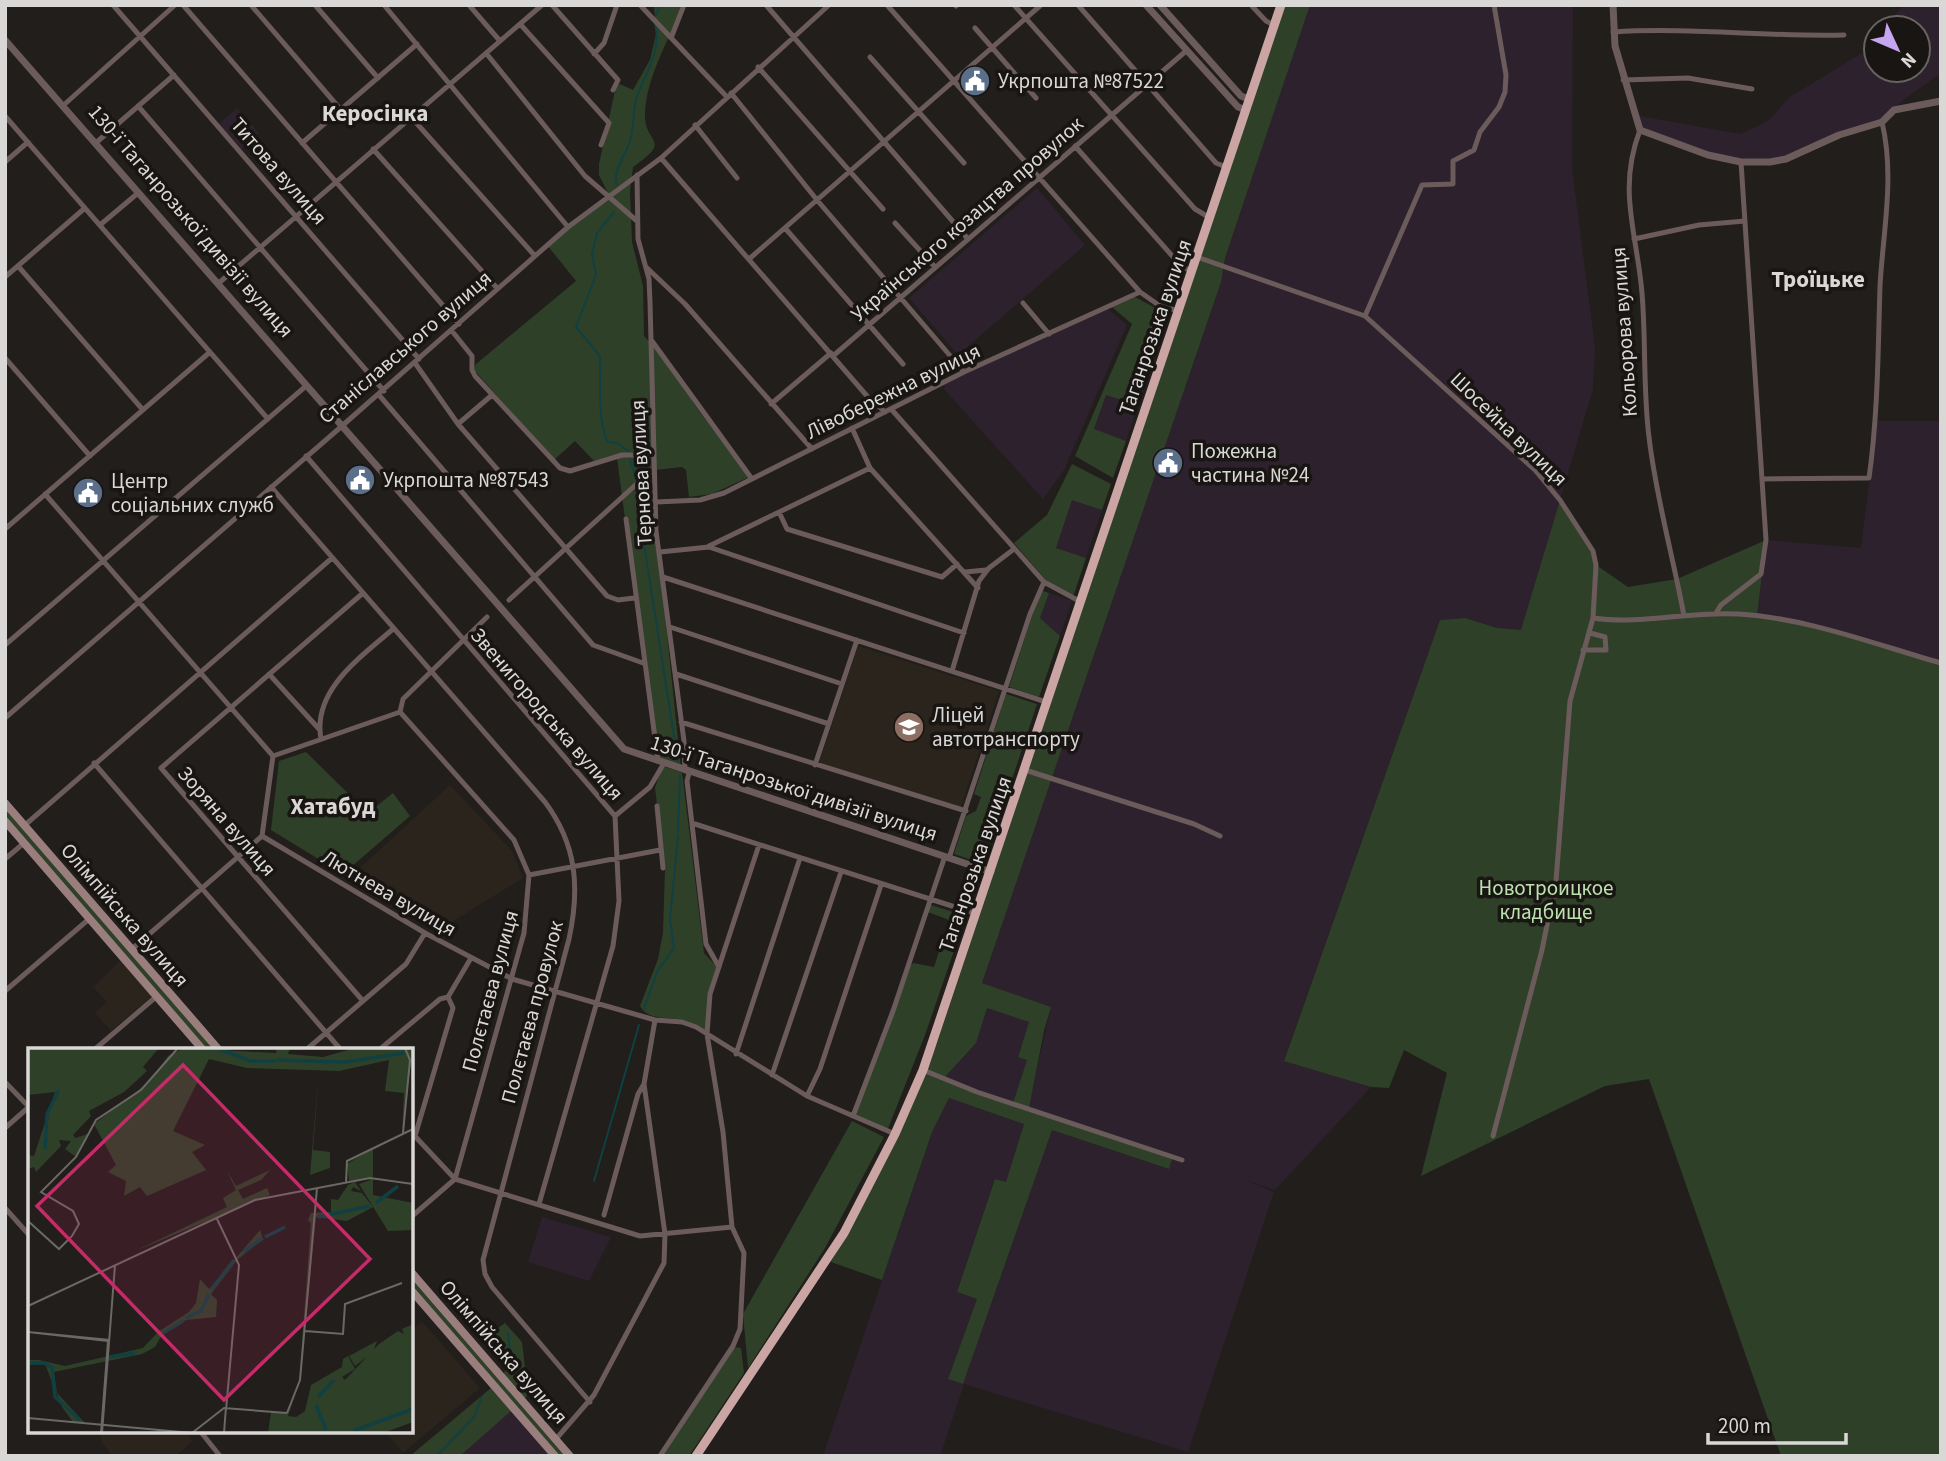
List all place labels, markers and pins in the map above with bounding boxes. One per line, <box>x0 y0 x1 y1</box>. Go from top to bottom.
public building icon: Укрпошта №87522 <box>958 64 992 98</box>
place label: Укрпошта №87522 <box>998 66 1164 96</box>
place label: Пожежна частина №24 <box>1191 436 1309 490</box>
public building icon: Пожежна частина №24 <box>1151 446 1185 480</box>
public building icon: Укрпошта №87543 <box>343 463 377 497</box>
place label: Укрпошта №87543 <box>383 465 549 495</box>
place label: Центр соціальних служб <box>111 466 274 520</box>
public building icon: Центр соціальних служб <box>71 476 105 510</box>
place label: Ліцей автотранспорту <box>932 700 1080 754</box>
school or university icon: Ліцей автотранспорту <box>892 710 926 744</box>

